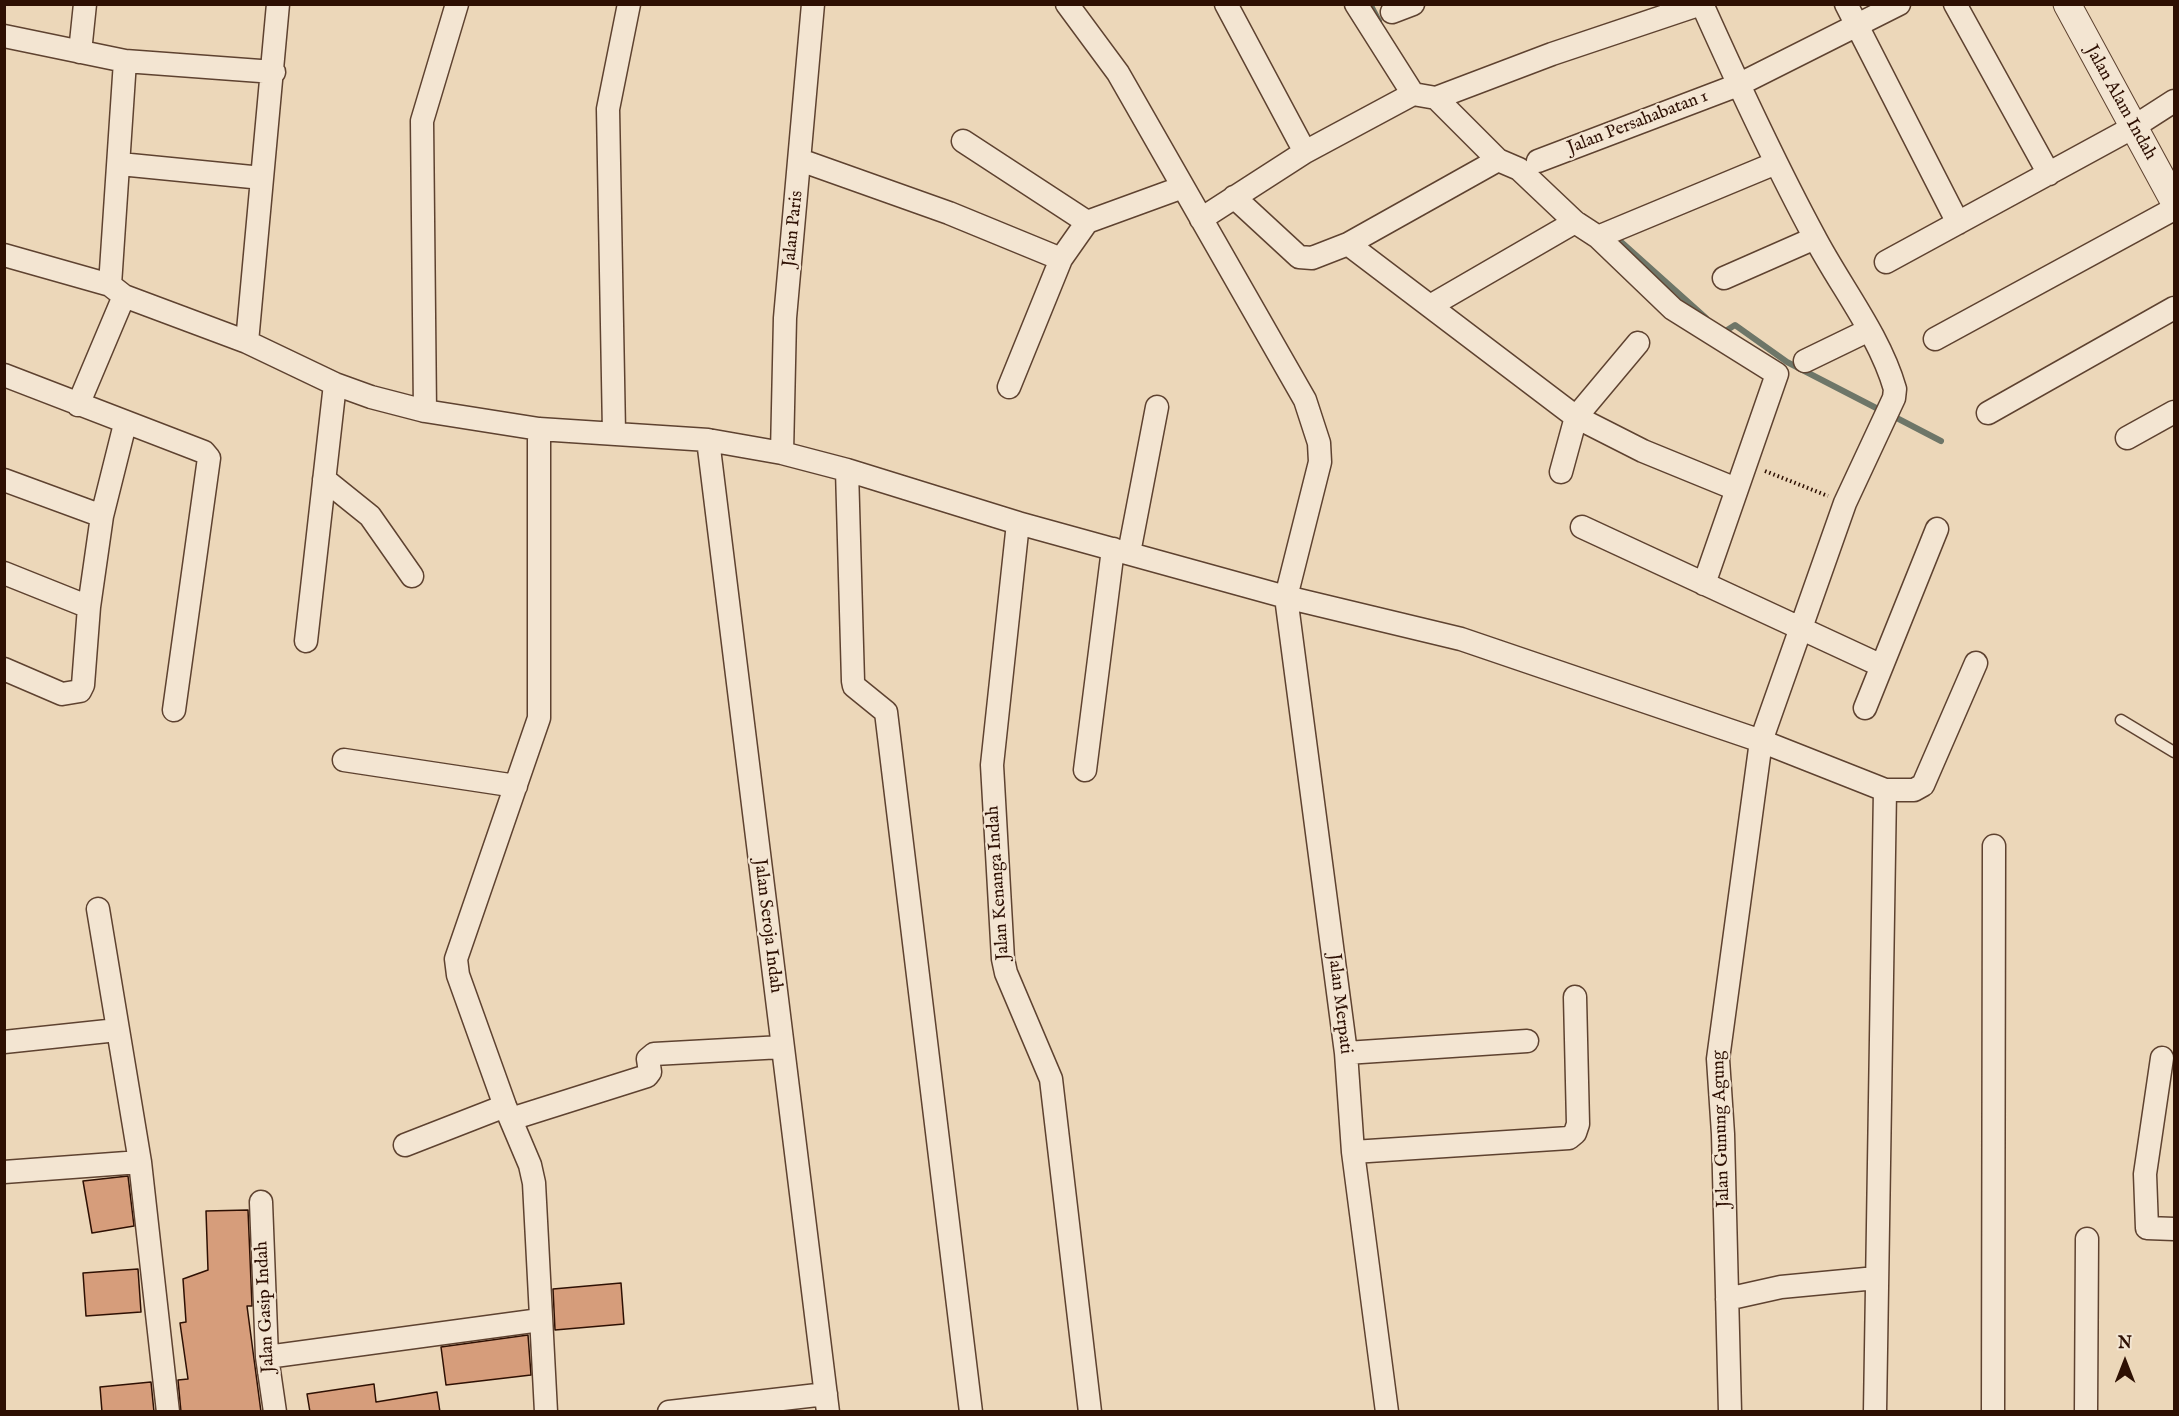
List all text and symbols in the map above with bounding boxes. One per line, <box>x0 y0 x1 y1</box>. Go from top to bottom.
street label: Jalan Alam Indah <box>2080 42 2160 164</box>
street label: Jalan Persahabatan 1 <box>1565 86 1711 160</box>
street label: Jalan Paris <box>779 190 809 268</box>
street label: Jalan Kenanga Indah <box>983 805 1015 961</box>
street label: Jalan Seroja Indah <box>748 858 786 994</box>
street label: Jalan Merpati <box>1322 953 1356 1055</box>
street label: Jalan Gunung Agung <box>1708 1050 1736 1208</box>
street label: Jalan Gasip Indah <box>252 1241 280 1373</box>
north arrow <box>2095 1332 2155 1392</box>
text: N <box>2118 1334 2132 1354</box>

